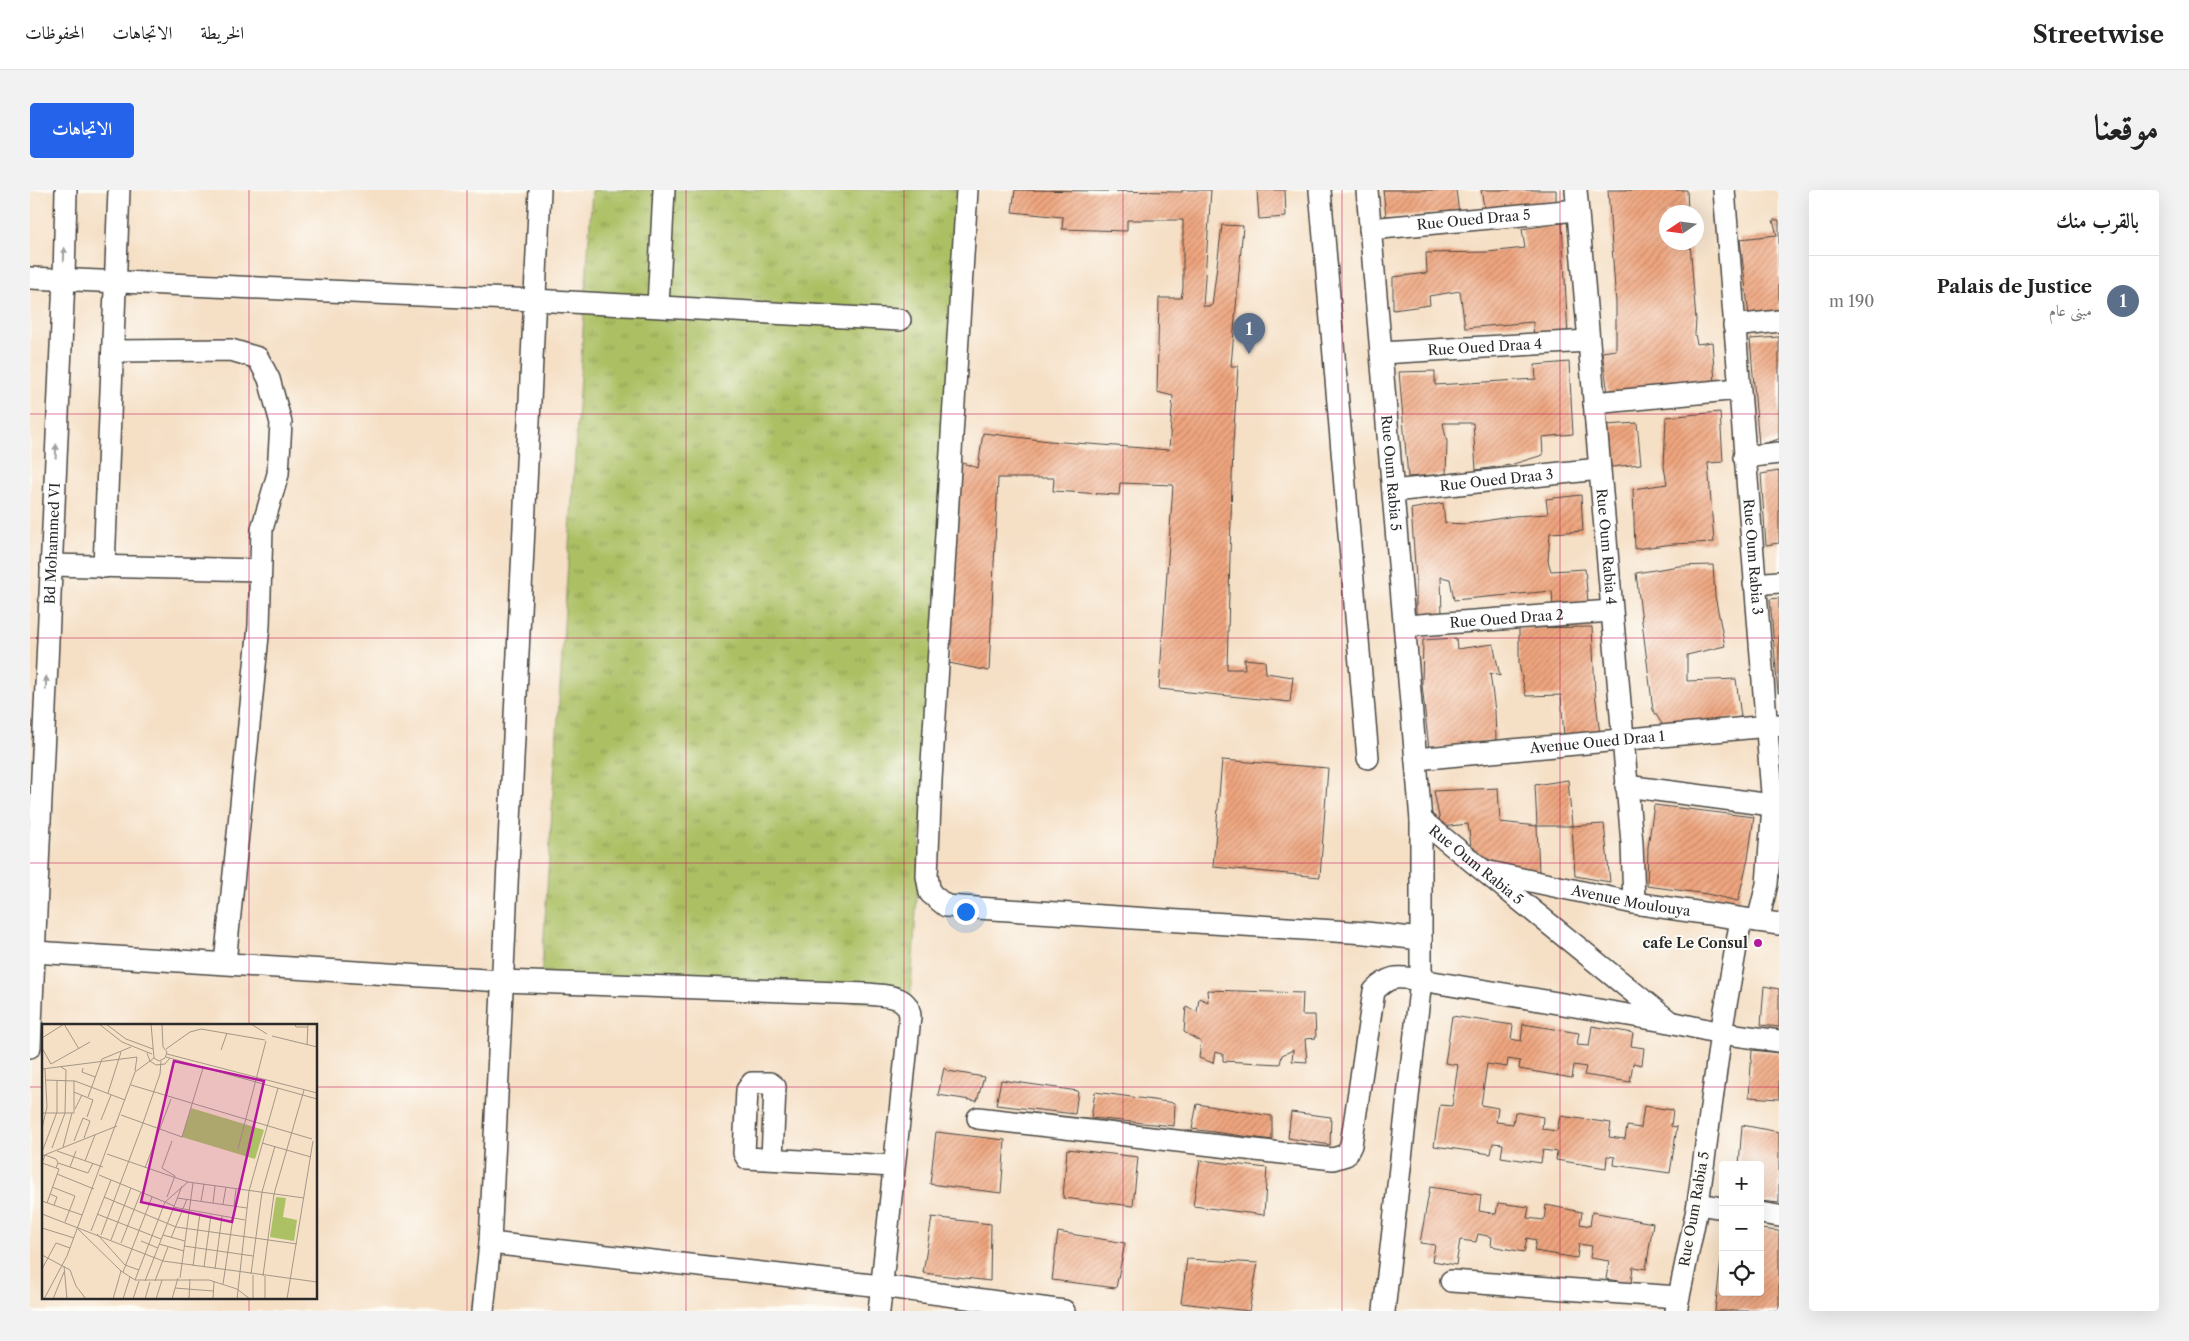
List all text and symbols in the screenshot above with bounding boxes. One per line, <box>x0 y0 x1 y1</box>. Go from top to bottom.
text: Streetwise <box>2032 20 2164 49</box>
text: المحفوظات <box>25 22 84 44</box>
text: الاتجاهات <box>112 22 172 44</box>
text: الخريطة <box>200 22 244 44</box>
button: الاتجاهات <box>30 103 134 158</box>
text: موقعنا <box>2094 105 2159 148</box>
street label: Rue Oued Draa 5 <box>1416 205 1531 234</box>
north arrow <box>1659 205 1704 250</box>
text: بالقرب منك <box>2056 208 2139 233</box>
one-way arrow <box>61 246 69 262</box>
text: Palais de Justice <box>1937 275 2092 298</box>
text: 190 m <box>1829 291 1874 311</box>
text: 1 <box>2119 291 2127 311</box>
text: مبنى عام <box>2049 300 2092 320</box>
pin: 1 <box>1233 313 1265 354</box>
street label: Rue Oued Draa 4 <box>1427 335 1542 359</box>
street label: Rue Oum Rabia 5 <box>1377 414 1405 532</box>
one-way arrow <box>53 443 61 459</box>
street label: Rue Oued Draa 3 <box>1439 465 1554 495</box>
street label: Bd Mohammed VI <box>41 482 64 605</box>
street label: Rue Oum Rabia 4 <box>1593 488 1621 606</box>
street label: Rue Oum Rabia 3 <box>1740 498 1767 616</box>
street label: Rue Oued Draa 2 <box>1449 605 1564 632</box>
one-way arrow <box>42 675 50 691</box>
street label: Avenue Oued Draa 1 <box>1528 727 1666 757</box>
street label: Rue Oum Rabia 5 <box>1425 821 1527 908</box>
street label: Avenue Moulouya <box>1569 881 1692 920</box>
your location <box>953 899 979 925</box>
place label: cafe Le Consul <box>1643 934 1748 952</box>
marker: cafe Le Consul <box>1752 937 1764 949</box>
inset map <box>42 1024 318 1298</box>
street label: Rue Oum Rabia 5 <box>1675 1150 1713 1268</box>
map controls <box>1719 1161 1764 1296</box>
button: + <box>1719 1161 1764 1206</box>
button: − <box>1719 1206 1764 1251</box>
button: locate <box>1719 1251 1764 1296</box>

